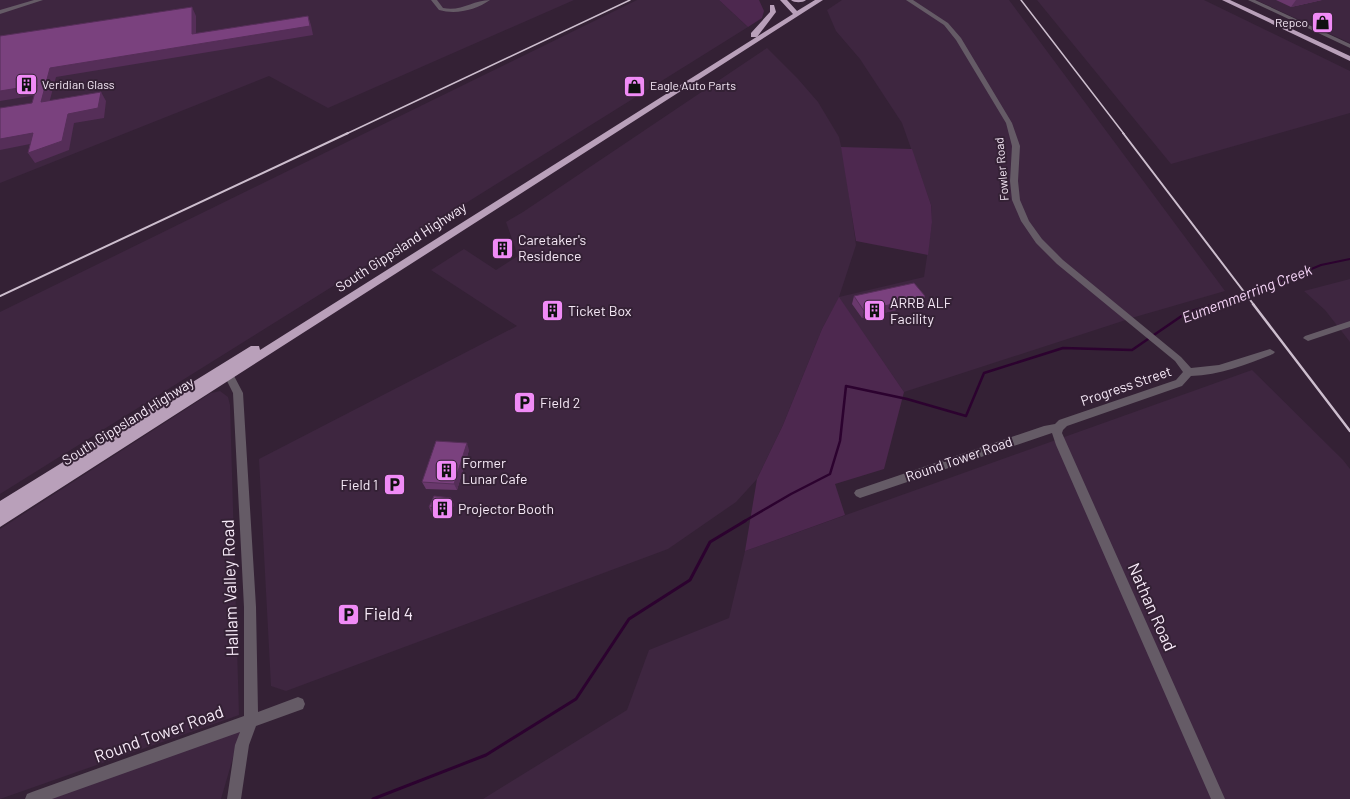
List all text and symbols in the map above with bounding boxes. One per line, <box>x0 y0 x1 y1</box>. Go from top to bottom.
shop icon: Repco <box>1310 10 1336 36</box>
place label: Repco <box>1275 15 1308 29</box>
building icon: Veridian Glass <box>14 72 40 98</box>
shop icon: Eagle Auto Parts <box>622 73 648 99</box>
place label: Veridian Glass <box>42 77 115 91</box>
place label: Eagle Auto Parts <box>650 78 736 92</box>
street label: Fowler Road <box>991 137 1011 201</box>
street label: South Gippsland Highway <box>332 198 470 295</box>
place label: Caretaker's Residence <box>518 231 586 264</box>
building icon: Caretaker's Residence <box>489 235 515 261</box>
water label: Eumemmerring Creek <box>1179 260 1315 326</box>
place label: ARRB ALF Facility <box>890 294 952 327</box>
building icon: Ticket Box <box>540 298 566 324</box>
building icon: ARRB ALF Facility <box>861 298 887 324</box>
place label: Ticket Box <box>568 302 632 319</box>
street label: Progress Street <box>1078 362 1174 409</box>
street label: South Gippsland Highway <box>59 373 197 468</box>
parking icon: Field 2 <box>511 390 537 416</box>
place label: Field 2 <box>540 394 580 411</box>
street label: Round Tower Road <box>903 432 1015 485</box>
place label: Former Lunar Cafe <box>462 454 527 487</box>
building icon: Former Lunar Cafe <box>434 458 460 484</box>
parking icon: Field 1 <box>381 472 407 498</box>
place label: Field 1 <box>340 476 378 493</box>
building icon: Projector Booth <box>430 496 456 522</box>
place label: Projector Booth <box>458 500 554 517</box>
street label: Hallam Valley Road <box>217 519 241 657</box>
street label: Nathan Road <box>1125 559 1181 654</box>
parking icon: Field 4 <box>335 601 361 627</box>
place label: Field 4 <box>364 603 413 623</box>
street label: Round Tower Road <box>91 700 226 766</box>

